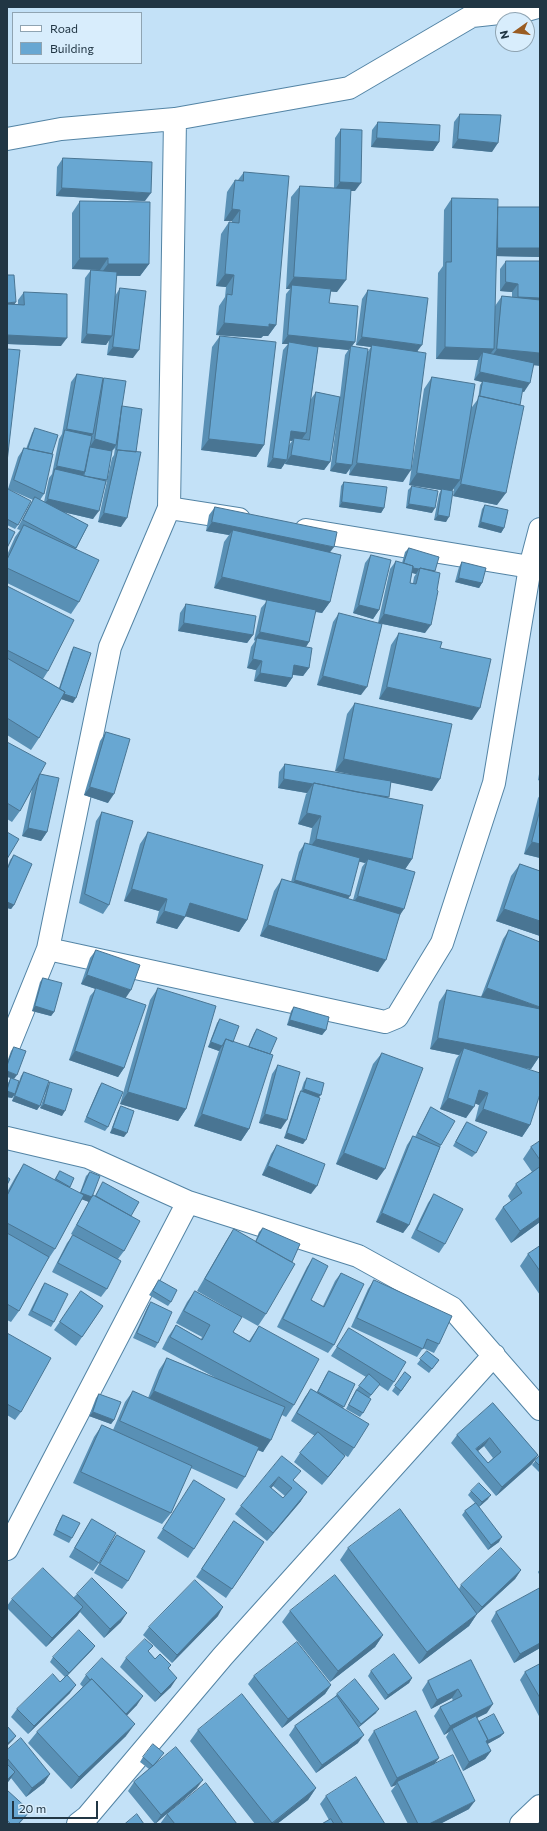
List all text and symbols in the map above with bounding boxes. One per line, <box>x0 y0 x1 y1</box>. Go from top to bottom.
legend <box>12 12 142 64</box>
north arrow <box>495 12 535 52</box>
text: Road <box>50 21 78 35</box>
text: N <box>497 29 511 40</box>
text: Building <box>50 41 94 55</box>
scale bar <box>14 1793 100 1819</box>
text: 20 m <box>19 1801 46 1815</box>

